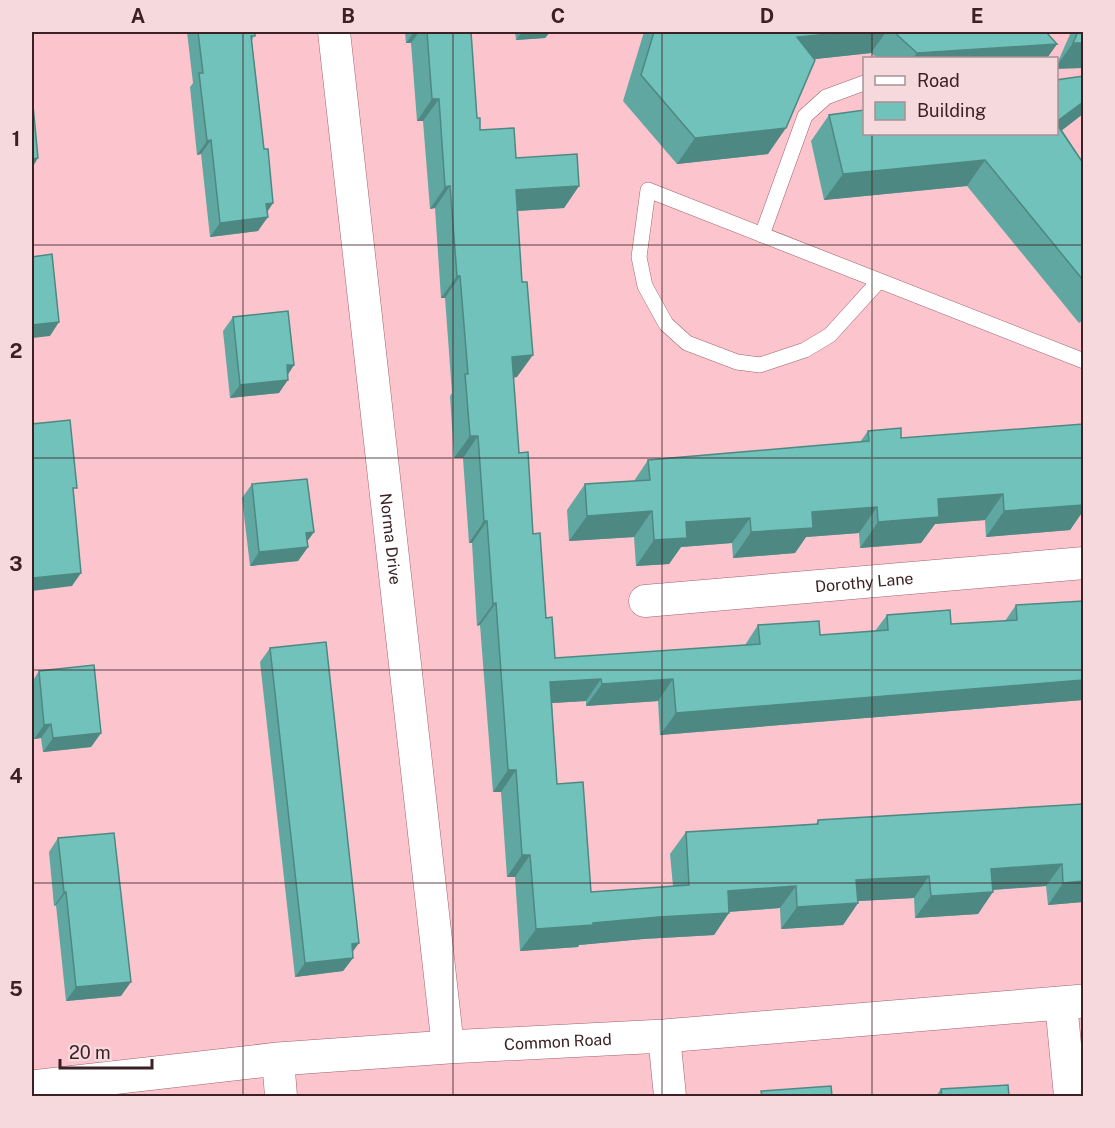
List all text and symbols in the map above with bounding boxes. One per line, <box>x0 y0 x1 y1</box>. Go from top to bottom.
text: A <box>131 4 145 28</box>
text: B <box>341 4 355 28</box>
text: C <box>551 4 565 28</box>
text: D <box>760 4 774 28</box>
text: E <box>971 4 983 28</box>
legend <box>863 57 1058 135</box>
text: Road <box>917 70 960 91</box>
text: Building <box>917 100 986 121</box>
text: 1 <box>12 127 20 151</box>
text: 2 <box>10 339 22 363</box>
street label: Norma Drive <box>376 492 406 586</box>
text: 3 <box>9 552 23 576</box>
street label: Dorothy Lane <box>814 568 914 596</box>
text: 4 <box>9 764 23 788</box>
text: 5 <box>9 977 23 1001</box>
street label: Common Road <box>504 1029 612 1054</box>
scale bar <box>60 1032 152 1070</box>
text: 20 m <box>69 1042 111 1063</box>

